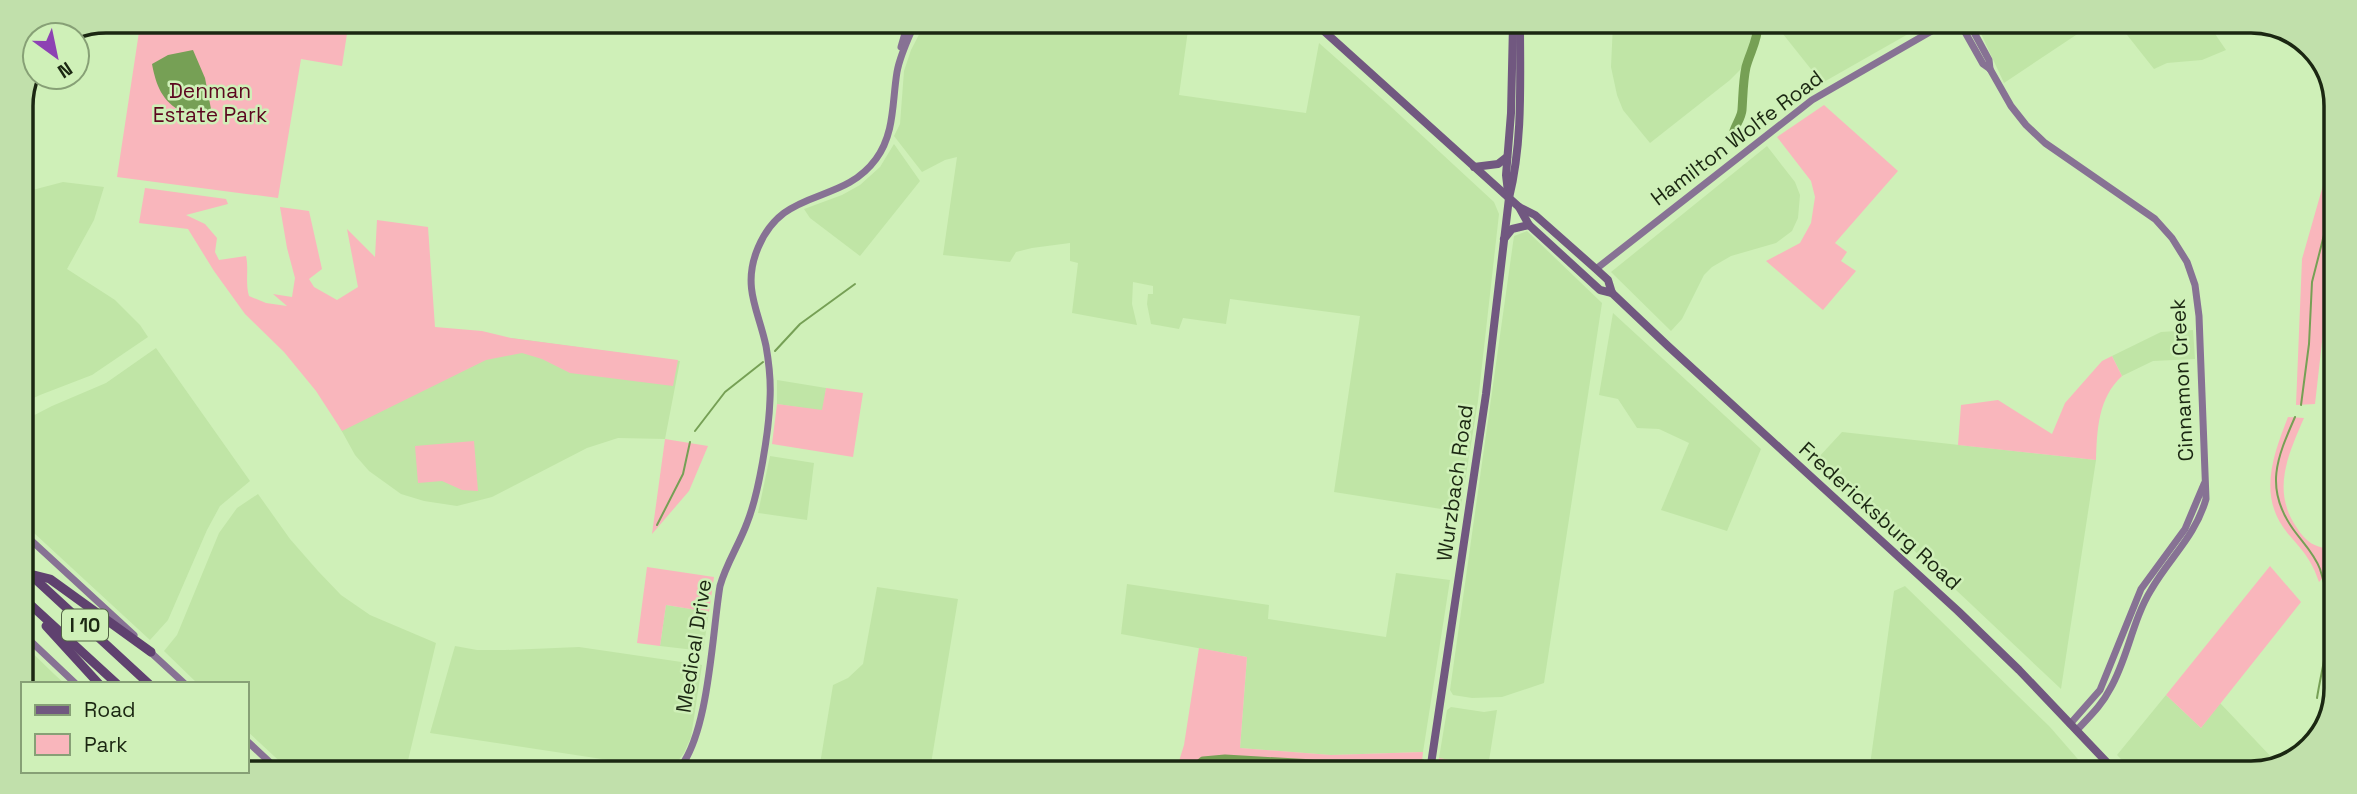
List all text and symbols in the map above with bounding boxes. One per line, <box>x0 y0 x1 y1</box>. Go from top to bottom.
north arrow <box>21 21 91 91</box>
text: N <box>53 56 77 84</box>
street label: Hamilton Wolfe Road <box>1645 64 1828 211</box>
park label: Denman Estate Park <box>153 77 267 128</box>
street label: Cinnamon Creek <box>2164 298 2199 462</box>
street label: Wurzbach Road <box>1430 403 1479 563</box>
street label: Fredericksburg Road <box>1794 436 1967 596</box>
street label: Medical Drive <box>670 577 717 715</box>
road number: I 10 <box>62 610 108 640</box>
legend <box>21 682 248 773</box>
text: Road <box>84 696 136 723</box>
text: Park <box>84 731 128 758</box>

